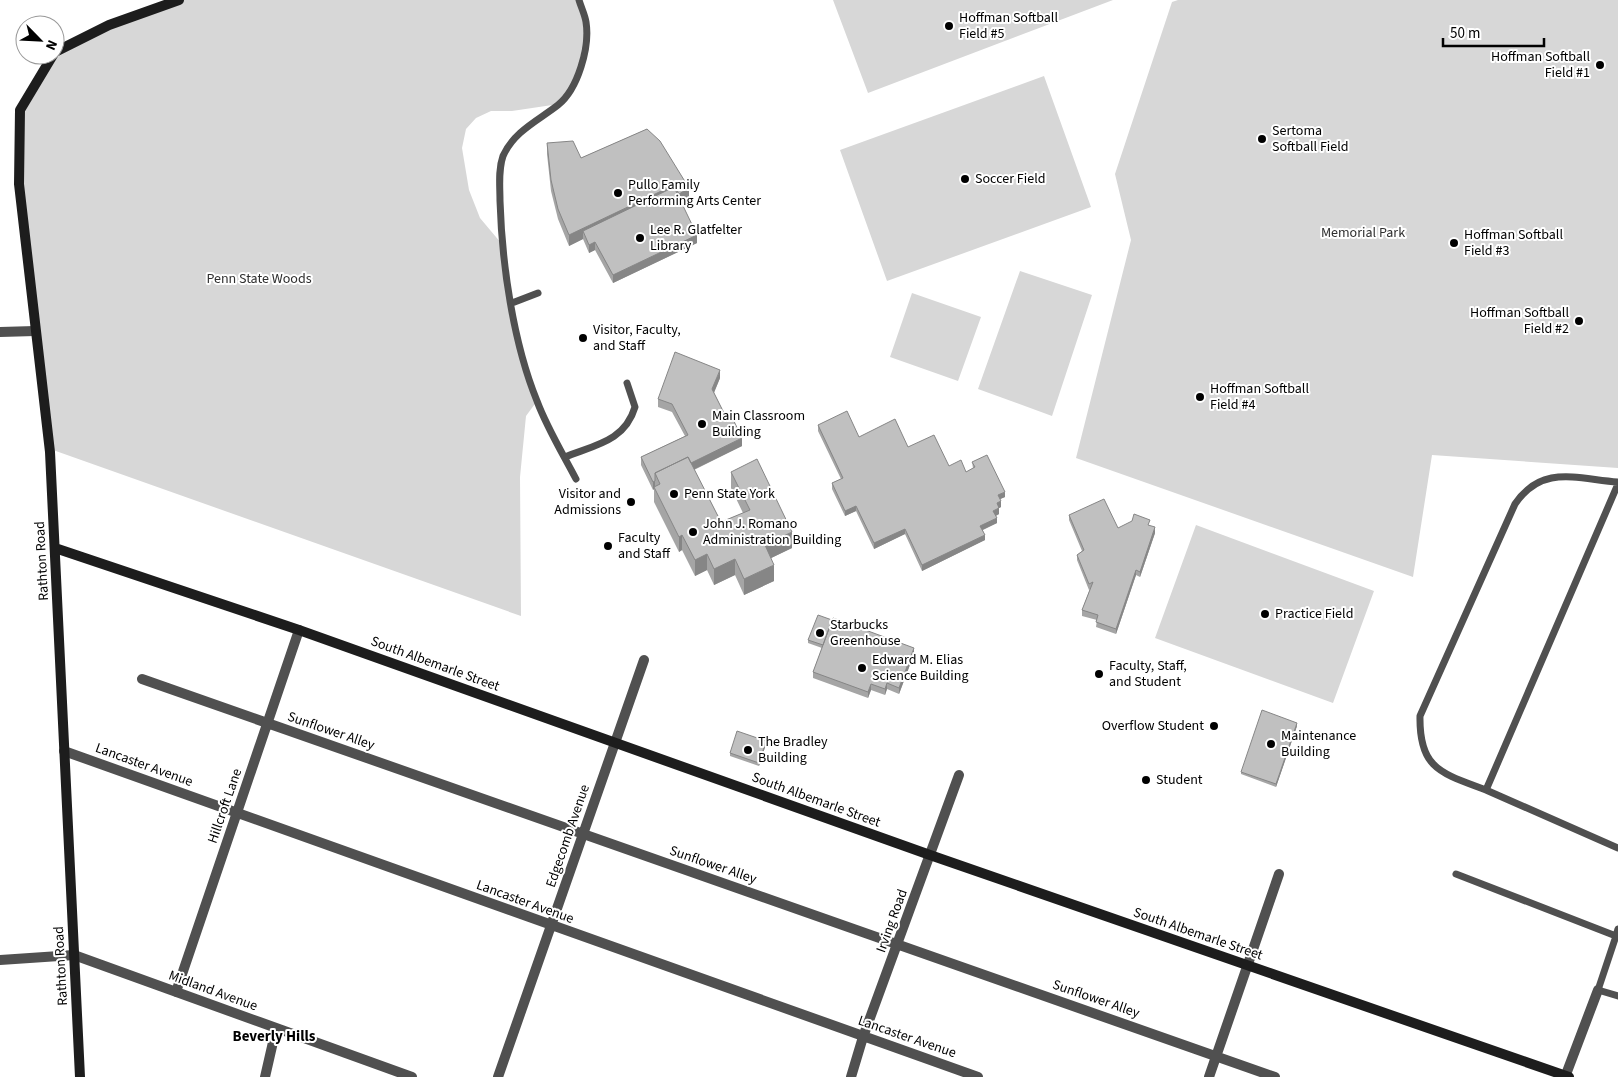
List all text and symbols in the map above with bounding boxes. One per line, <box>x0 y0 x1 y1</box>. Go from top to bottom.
place label: Hoffman Softball Field #5 <box>959 8 1058 44</box>
north arrow <box>15 15 65 65</box>
scale bar <box>1443 15 1544 47</box>
marker: Hoffman Softball Field #5 <box>943 20 955 32</box>
text: 50 m <box>1450 23 1480 44</box>
text: N <box>40 37 62 53</box>
place label: Hoffman Softball Field #1 <box>1491 47 1590 83</box>
marker: Hoffman Softball Field #1 <box>1594 59 1606 71</box>
place label: Sertoma Softball Field <box>1272 121 1349 157</box>
marker: Sertoma Softball Field <box>1256 133 1268 145</box>
place label: Soccer Field <box>975 169 1046 189</box>
marker: Soccer Field <box>959 173 971 185</box>
place label: Pullo Family Performing Arts Center <box>628 175 761 211</box>
marker: Pullo Family Performing Arts Center <box>612 187 624 199</box>
place label: Lee R. Glatfelter Library <box>650 220 742 256</box>
park label: Memorial Park <box>1321 223 1405 243</box>
place label: Hoffman Softball Field #3 <box>1464 225 1563 261</box>
marker: Lee R. Glatfelter Library <box>634 232 646 244</box>
marker: Hoffman Softball Field #3 <box>1448 237 1460 249</box>
park label: Penn State Woods <box>206 269 312 289</box>
place label: Hoffman Softball Field #2 <box>1470 303 1569 339</box>
marker: Hoffman Softball Field #2 <box>1573 315 1585 327</box>
place label: Visitor, Faculty, and Staff <box>593 320 681 356</box>
marker: Visitor, Faculty, and Staff <box>577 332 589 344</box>
place label: Hoffman Softball Field #4 <box>1210 379 1309 415</box>
marker: Hoffman Softball Field #4 <box>1194 391 1206 403</box>
place label: Main Classroom Building <box>712 406 805 442</box>
marker: Main Classroom Building <box>696 418 708 430</box>
place label: Visitor and Admissions <box>554 484 621 520</box>
place label: Penn State York <box>684 484 775 504</box>
marker: Penn State York <box>668 488 680 500</box>
marker: Visitor and Admissions <box>625 496 637 508</box>
place label: John J. Romano Administration Building <box>703 514 841 550</box>
street label: Rathton Road <box>30 521 54 601</box>
marker: John J. Romano Administration Building <box>687 526 699 538</box>
place label: Faculty and Staff <box>618 528 671 564</box>
marker: Faculty and Staff <box>602 540 614 552</box>
place label: Practice Field <box>1275 604 1353 624</box>
marker: Practice Field <box>1259 608 1271 620</box>
place label: Starbucks Greenhouse <box>830 615 901 651</box>
marker: Starbucks Greenhouse <box>814 627 826 639</box>
street label: South Albemarle Street <box>368 631 502 697</box>
place label: Edward M. Elias Science Building <box>872 650 969 686</box>
place label: Faculty, Staff, and Student <box>1109 656 1187 692</box>
marker: Edward M. Elias Science Building <box>856 662 868 674</box>
marker: Faculty, Staff, and Student <box>1093 668 1105 680</box>
street label: Sunflower Alley <box>285 707 378 755</box>
place label: Overflow Student <box>1102 716 1204 736</box>
marker: Overflow Student <box>1208 720 1220 732</box>
place label: Maintenance Building <box>1281 726 1356 762</box>
place label: The Bradley Building <box>758 732 828 768</box>
street label: Lancaster Avenue <box>92 738 196 792</box>
marker: Maintenance Building <box>1265 738 1277 750</box>
marker: The Bradley Building <box>742 744 754 756</box>
street label: Hillcroft Lane <box>203 766 247 846</box>
street label: South Albemarle Street <box>749 767 883 833</box>
place label: Student <box>1156 770 1203 790</box>
marker: Student <box>1140 774 1152 786</box>
street label: Edgecomb Avenue <box>541 782 595 890</box>
street label: Sunflower Alley <box>667 841 760 889</box>
street label: Lancaster Avenue <box>473 875 577 929</box>
street label: Irving Road <box>871 886 913 956</box>
street label: South Albemarle Street <box>1131 902 1266 966</box>
street label: Rathton Road <box>49 926 73 1006</box>
street label: Midland Avenue <box>166 966 260 1016</box>
street label: Sunflower Alley <box>1050 975 1143 1023</box>
street label: Lancaster Avenue <box>855 1011 959 1063</box>
district label: Beverly Hills <box>233 1026 316 1047</box>

